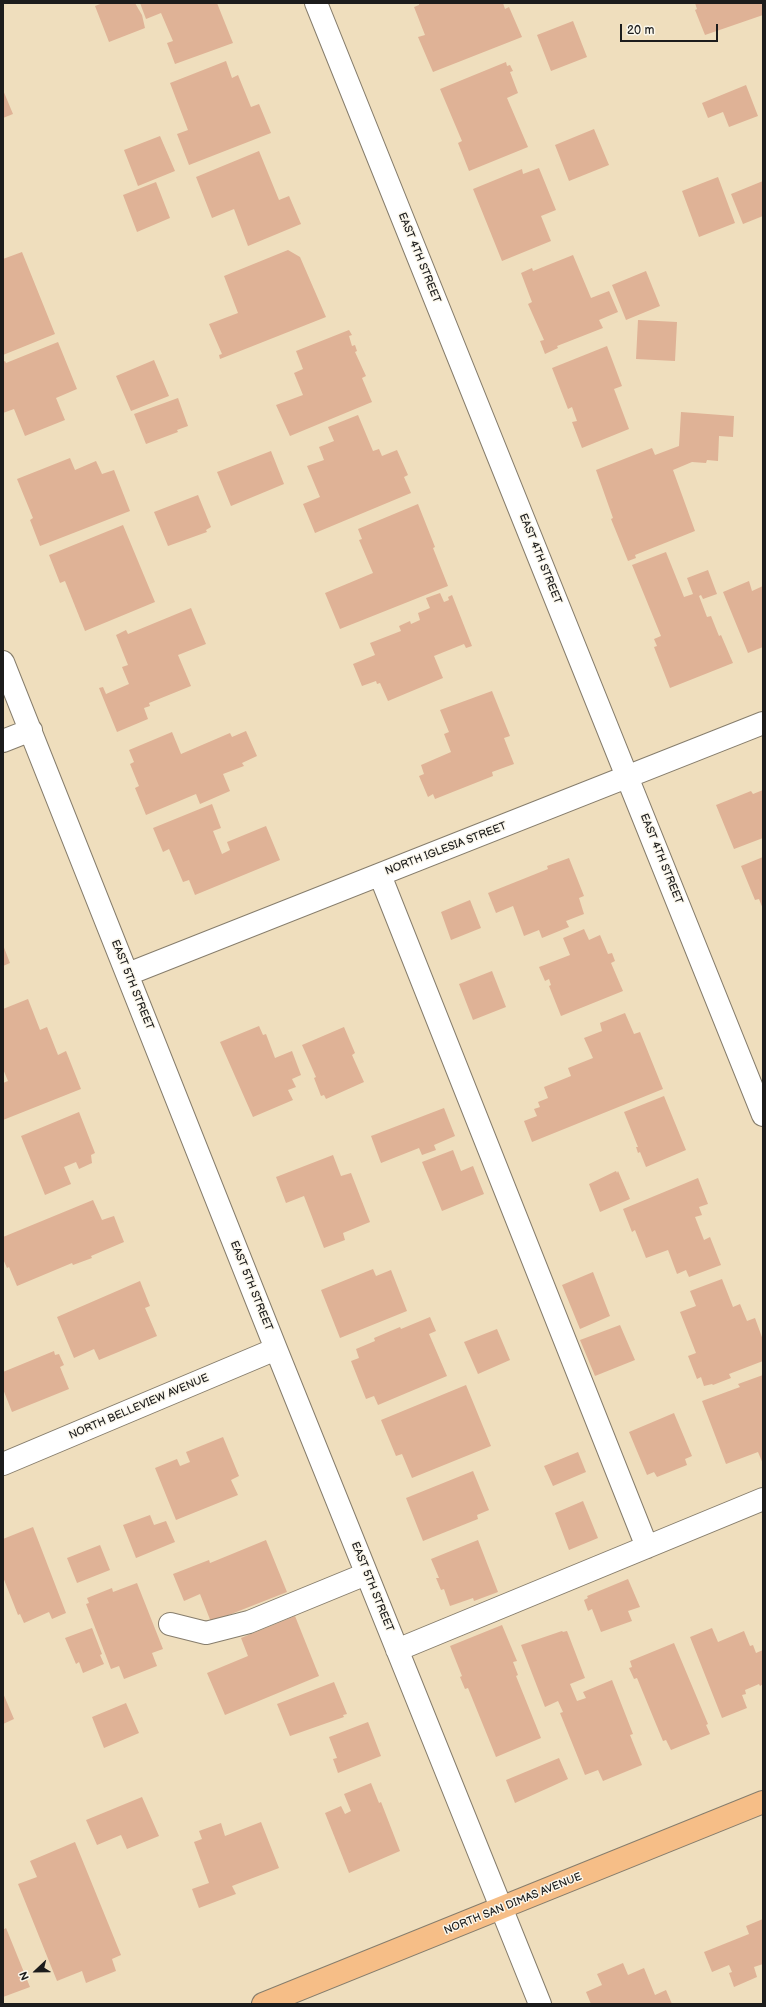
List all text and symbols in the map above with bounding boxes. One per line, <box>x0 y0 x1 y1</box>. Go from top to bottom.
scale bar <box>622 16 720 42</box>
text: 20 m <box>627 23 654 38</box>
street label: EAST 4TH STREET <box>395 211 443 305</box>
street label: EAST 4TH STREET <box>516 512 564 606</box>
street label: EAST 4TH STREET <box>637 812 685 906</box>
street label: NORTH IGLESIA STREET <box>383 820 509 878</box>
street label: EAST 5TH STREET <box>108 938 156 1032</box>
street label: EAST 5TH STREET <box>227 1239 275 1333</box>
street label: NORTH BELLEVIEW AVENUE <box>67 1371 211 1443</box>
street label: EAST 5TH STREET <box>348 1540 396 1634</box>
street label: NORTH SAN DIMAS AVENUE <box>442 1870 584 1938</box>
north arrow <box>16 1951 56 1991</box>
text: N <box>17 1969 32 1982</box>

